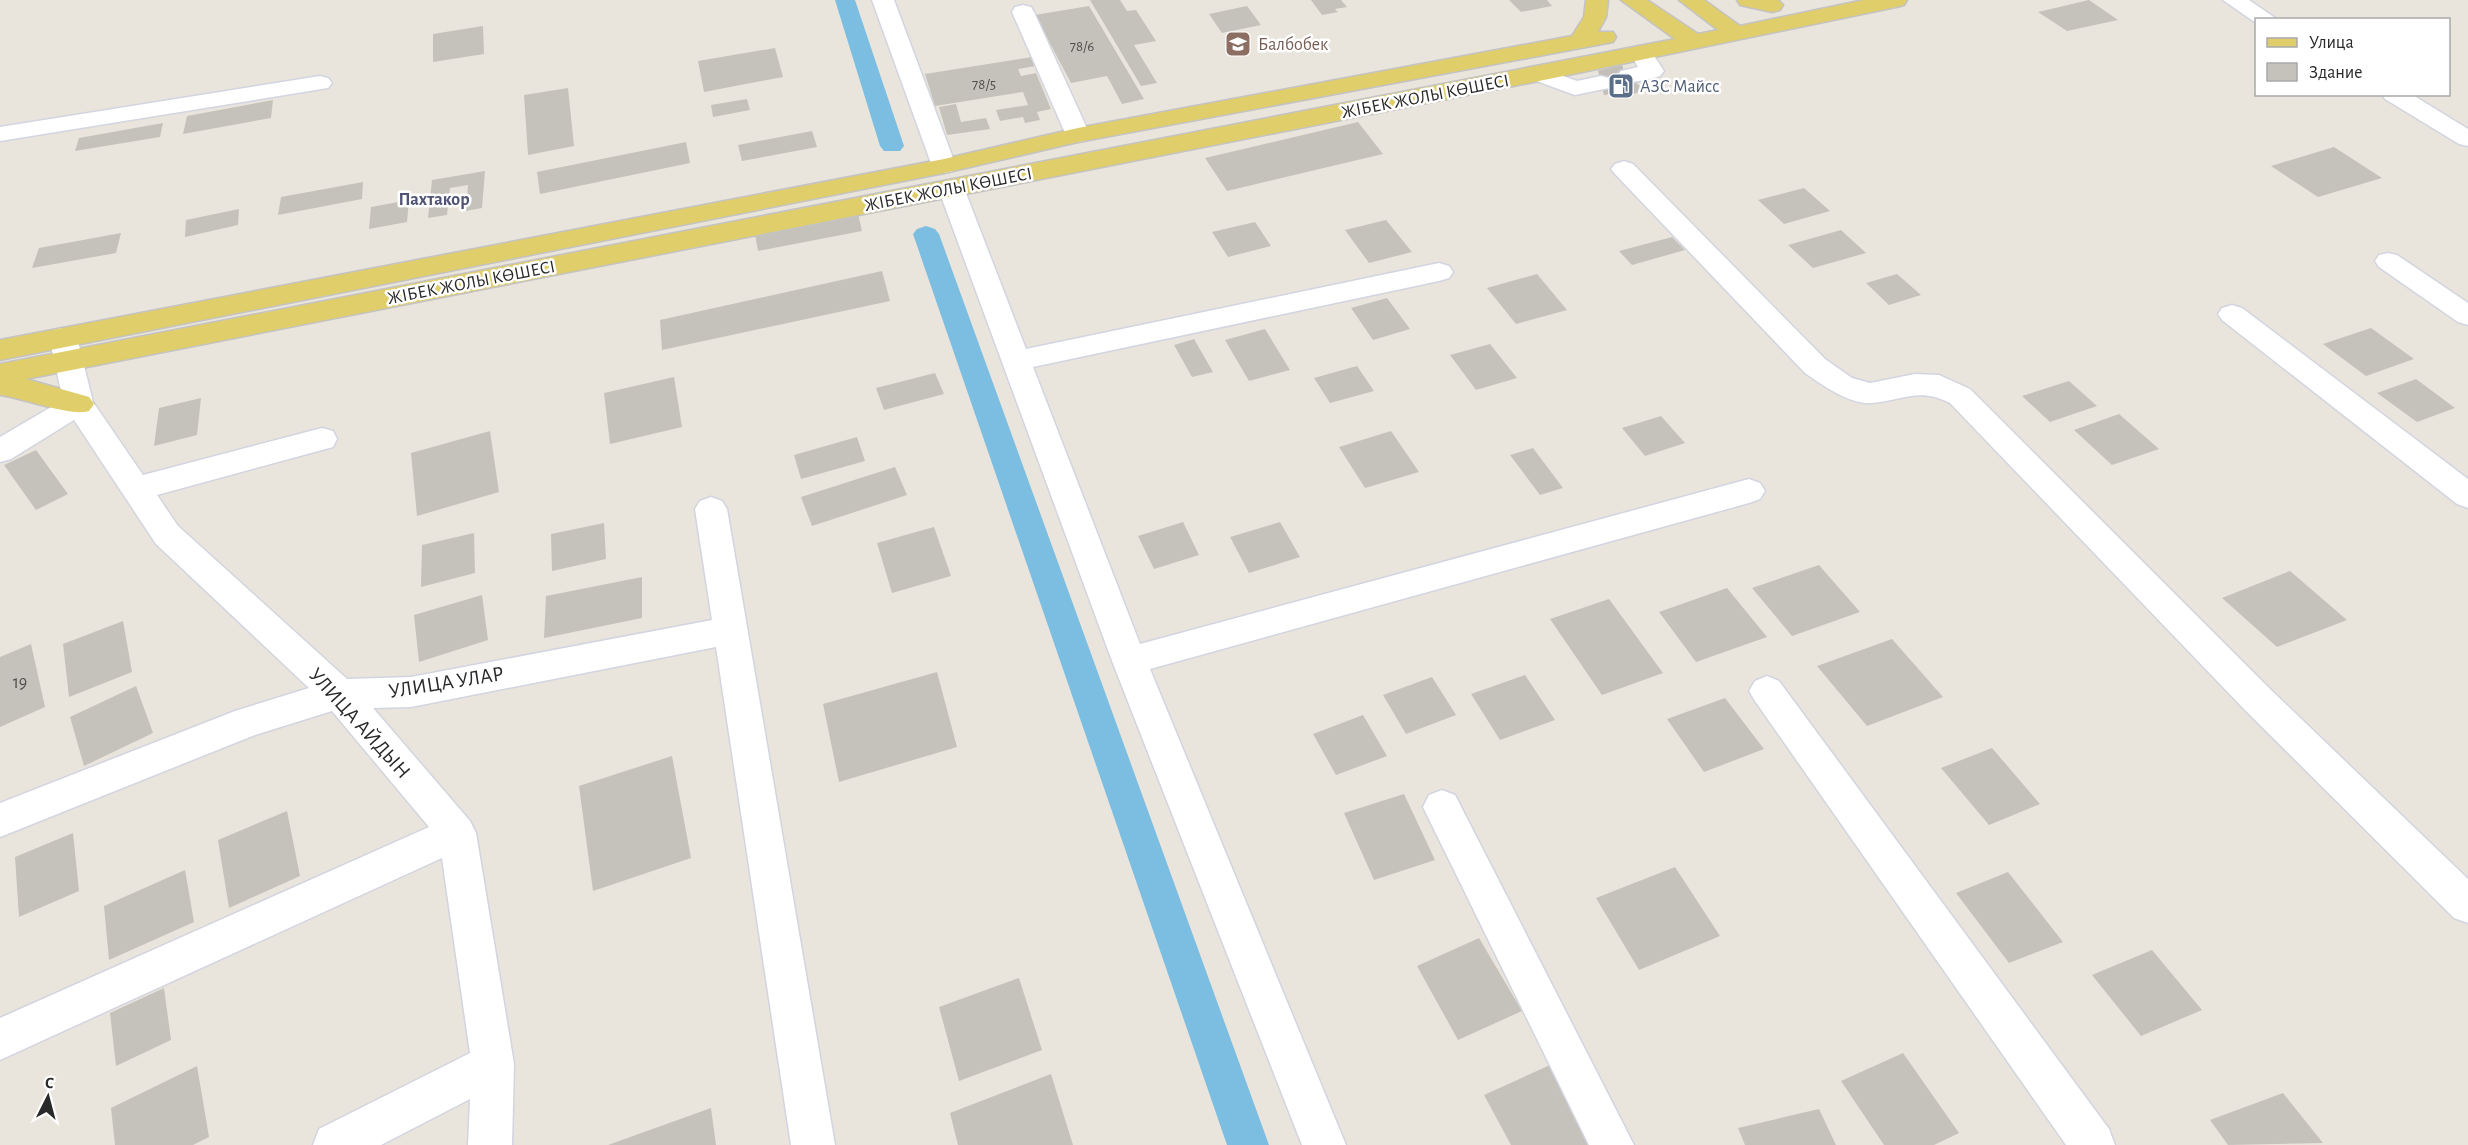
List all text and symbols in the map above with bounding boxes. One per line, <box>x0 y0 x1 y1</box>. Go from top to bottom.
legend <box>2255 18 2450 96</box>
school or university icon: Балбобек <box>1223 29 1253 59</box>
text: Улица <box>2309 34 2354 52</box>
place label: Балбобек <box>1258 35 1329 54</box>
house number: 78/6 <box>1070 39 1094 54</box>
text: Здание <box>2309 64 2363 82</box>
fuel station icon: АЗС Майсс <box>1606 71 1636 101</box>
street label: ЖІБЕК ЖОЛЫ КӨШЕСІ <box>1340 72 1511 122</box>
house number: 78/5 <box>972 77 996 92</box>
place label: АЗС Майсс <box>1640 78 1720 96</box>
street label: ЖІБЕК ЖОЛЫ КӨШЕСІ <box>863 165 1034 215</box>
district label: Пахтакор <box>398 191 470 209</box>
street label: ЖІБЕК ЖОЛЫ КӨШЕСІ <box>386 258 557 308</box>
street label: УЛИЦА УЛАР <box>387 663 505 702</box>
street label: УЛИЦА АЙДЫН <box>305 664 415 782</box>
house number: 19 <box>13 674 27 692</box>
north arrow <box>18 1067 78 1127</box>
text: С <box>44 1075 55 1092</box>

